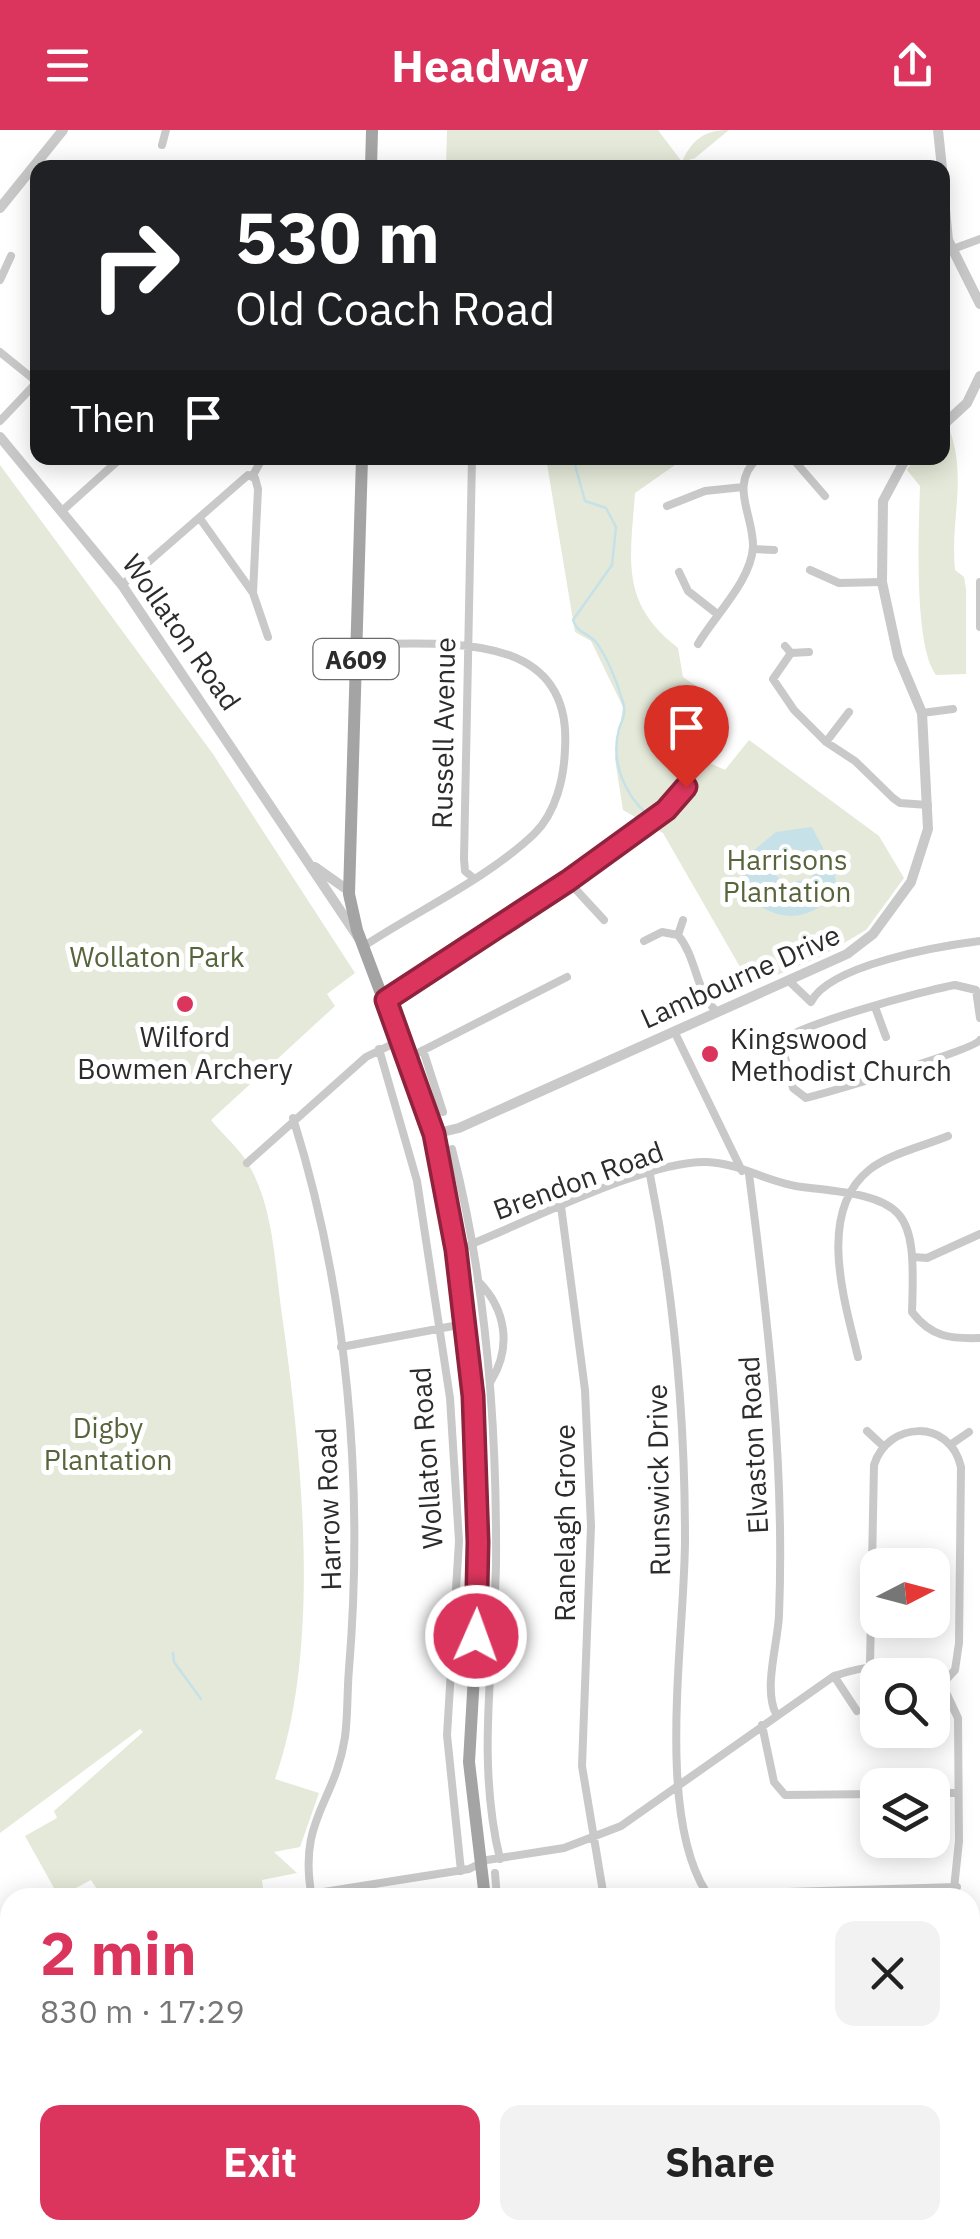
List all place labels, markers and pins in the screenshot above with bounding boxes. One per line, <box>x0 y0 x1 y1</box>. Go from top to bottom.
pin <box>644 685 729 788</box>
marker: Wilford Bowmen Archery <box>174 993 196 1015</box>
place label: Wilford Bowmen Archery <box>77 1018 293 1087</box>
place label: Kingswood Methodist Church <box>730 1020 952 1089</box>
marker: Kingswood Methodist Church <box>699 1043 721 1065</box>

